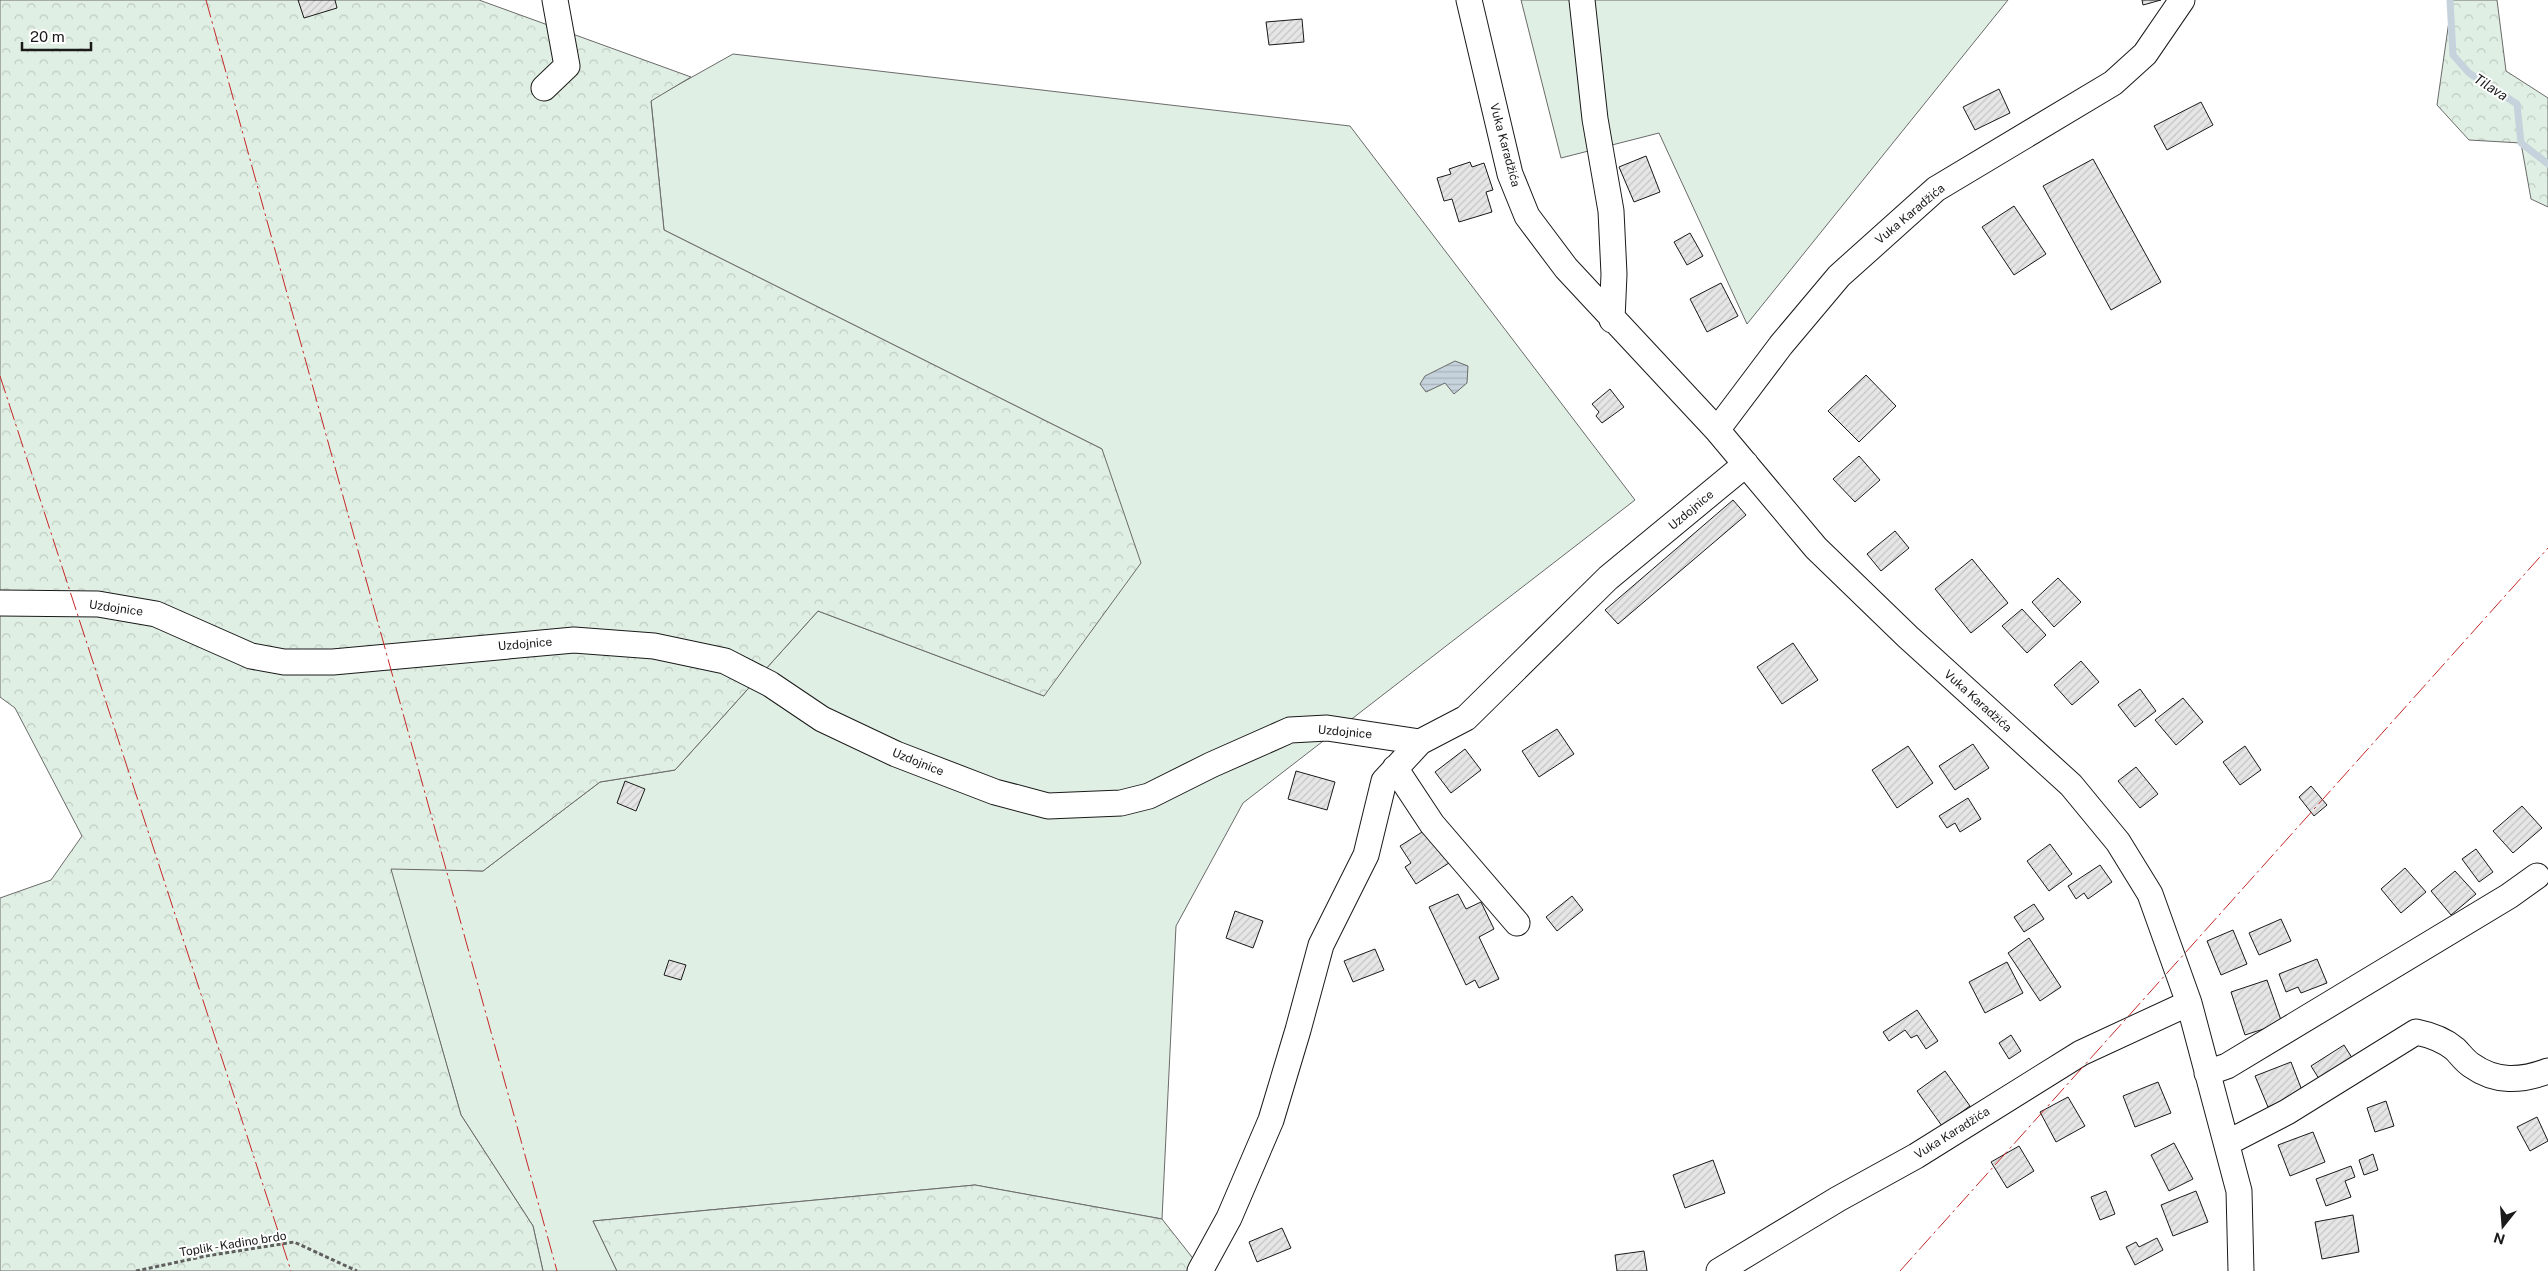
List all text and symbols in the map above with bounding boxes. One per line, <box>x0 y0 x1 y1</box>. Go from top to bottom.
scale bar <box>22 20 91 52</box>
text: 20 m <box>30 28 65 45</box>
water label: Tilava <box>2471 70 2511 104</box>
street label: Vuka Karadžića <box>1487 102 1523 188</box>
street label: Vuka Karadžića <box>1873 181 1947 247</box>
street label: Uzdojnice <box>1666 487 1717 533</box>
street label: Uzdojnice <box>88 597 144 619</box>
street label: Uzdojnice <box>497 635 553 653</box>
street label: Vuka Karadžića <box>1941 667 2015 735</box>
street label: Uzdojnice <box>1317 723 1373 741</box>
street label: Uzdojnice <box>890 745 946 779</box>
street label: Vuka Karadžića <box>1912 1104 1992 1162</box>
north arrow <box>2478 1201 2528 1251</box>
street label: Toplik - Kadino brdo <box>179 1229 288 1259</box>
text: N <box>2492 1229 2507 1248</box>

